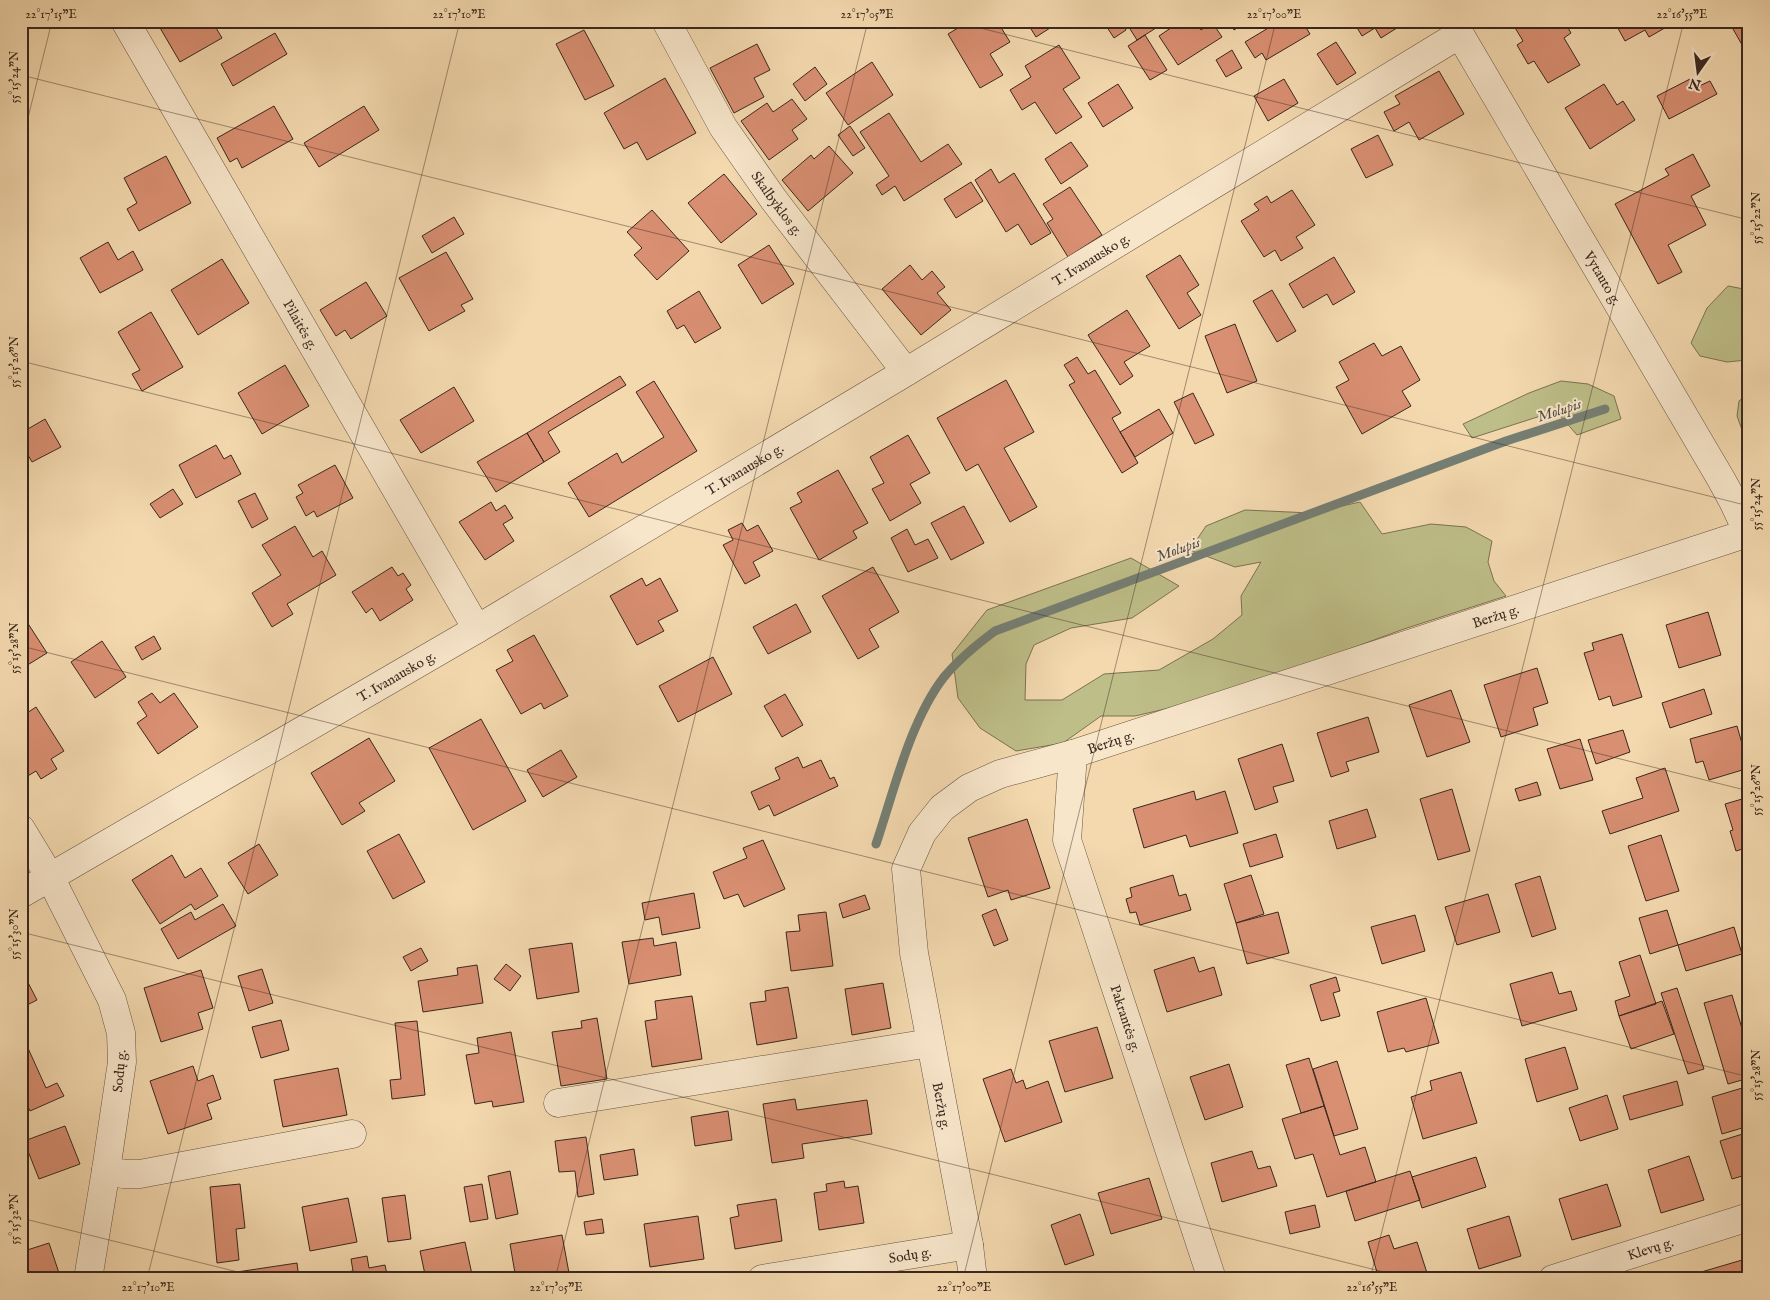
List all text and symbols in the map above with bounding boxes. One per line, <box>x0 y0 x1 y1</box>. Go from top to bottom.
text: 22°17'15"E <box>25 7 77 22</box>
text: 22°17'10"E <box>432 7 486 22</box>
text: 22°17'05"E <box>841 7 893 22</box>
text: 22°17'00"E <box>1247 7 1301 22</box>
text: 22°16'55"E <box>1657 7 1707 22</box>
north arrow <box>1672 48 1722 98</box>
text: 55°15'24"N <box>7 50 22 103</box>
text: N <box>1687 73 1704 94</box>
street label: Skalbyklos g. <box>747 168 806 240</box>
text: 55°15'22"N <box>1749 191 1764 244</box>
street label: T. Ivanausko g. <box>1049 230 1134 291</box>
street label: Vytauto g. <box>1579 247 1625 309</box>
street label: Pilaitės g. <box>278 297 322 354</box>
text: 55°15'26"N <box>7 336 22 388</box>
water label: Molupis <box>1535 394 1584 427</box>
street label: T. Ivanausko g. <box>702 439 787 500</box>
text: 55°15'24"N <box>1749 477 1764 530</box>
water label: Molupis <box>1154 533 1203 566</box>
street label: Beržų g. <box>1470 601 1521 633</box>
text: 55°15'28"N <box>7 622 22 674</box>
street label: T. Ivanausko g. <box>354 647 439 707</box>
street label: Beržų g. <box>1085 727 1137 759</box>
text: 55°15'26"N <box>1749 764 1764 816</box>
text: 55°15'30"N <box>7 908 22 960</box>
street label: Pakrantės g. <box>1105 983 1144 1055</box>
street label: Sodų g. <box>109 1049 131 1093</box>
text: 55°15'28"N <box>1749 1049 1764 1101</box>
street label: Beržų g. <box>928 1081 954 1132</box>
text: 55°15'32"N <box>7 1193 22 1245</box>
street label: Klevų g. <box>1625 1233 1676 1265</box>
street label: Sodų g. <box>887 1243 933 1268</box>
text: 22°17'10"E <box>121 1280 175 1295</box>
text: 22°17'05"E <box>530 1280 582 1295</box>
text: 22°17'00"E <box>937 1280 991 1295</box>
text: 22°16'55"E <box>1347 1280 1397 1295</box>

